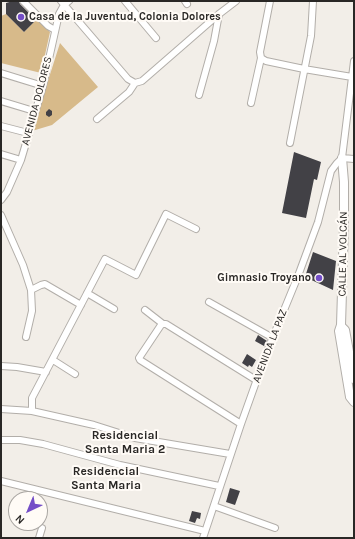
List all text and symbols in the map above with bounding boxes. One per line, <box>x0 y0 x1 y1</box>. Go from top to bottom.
place label: Casa de la Juventud, Colonia Dolores <box>29 10 221 24</box>
marker: Casa de la Juventud, Colonia Dolores <box>16 12 26 22</box>
street label: AVENIDA DOLORES <box>19 55 55 147</box>
street label: CALLE AL VOLCÁN <box>336 211 350 297</box>
place label: Gimnasio Troyano <box>217 271 311 285</box>
marker: Gimnasio Troyano <box>314 273 324 283</box>
street label: AVENIDA LA PAZ <box>250 307 290 385</box>
district label: Residencial Santa Maria 2 <box>85 429 165 457</box>
district label: Residencial Santa Maria <box>71 465 141 493</box>
north arrow <box>8 491 48 531</box>
text: N <box>13 512 27 527</box>

